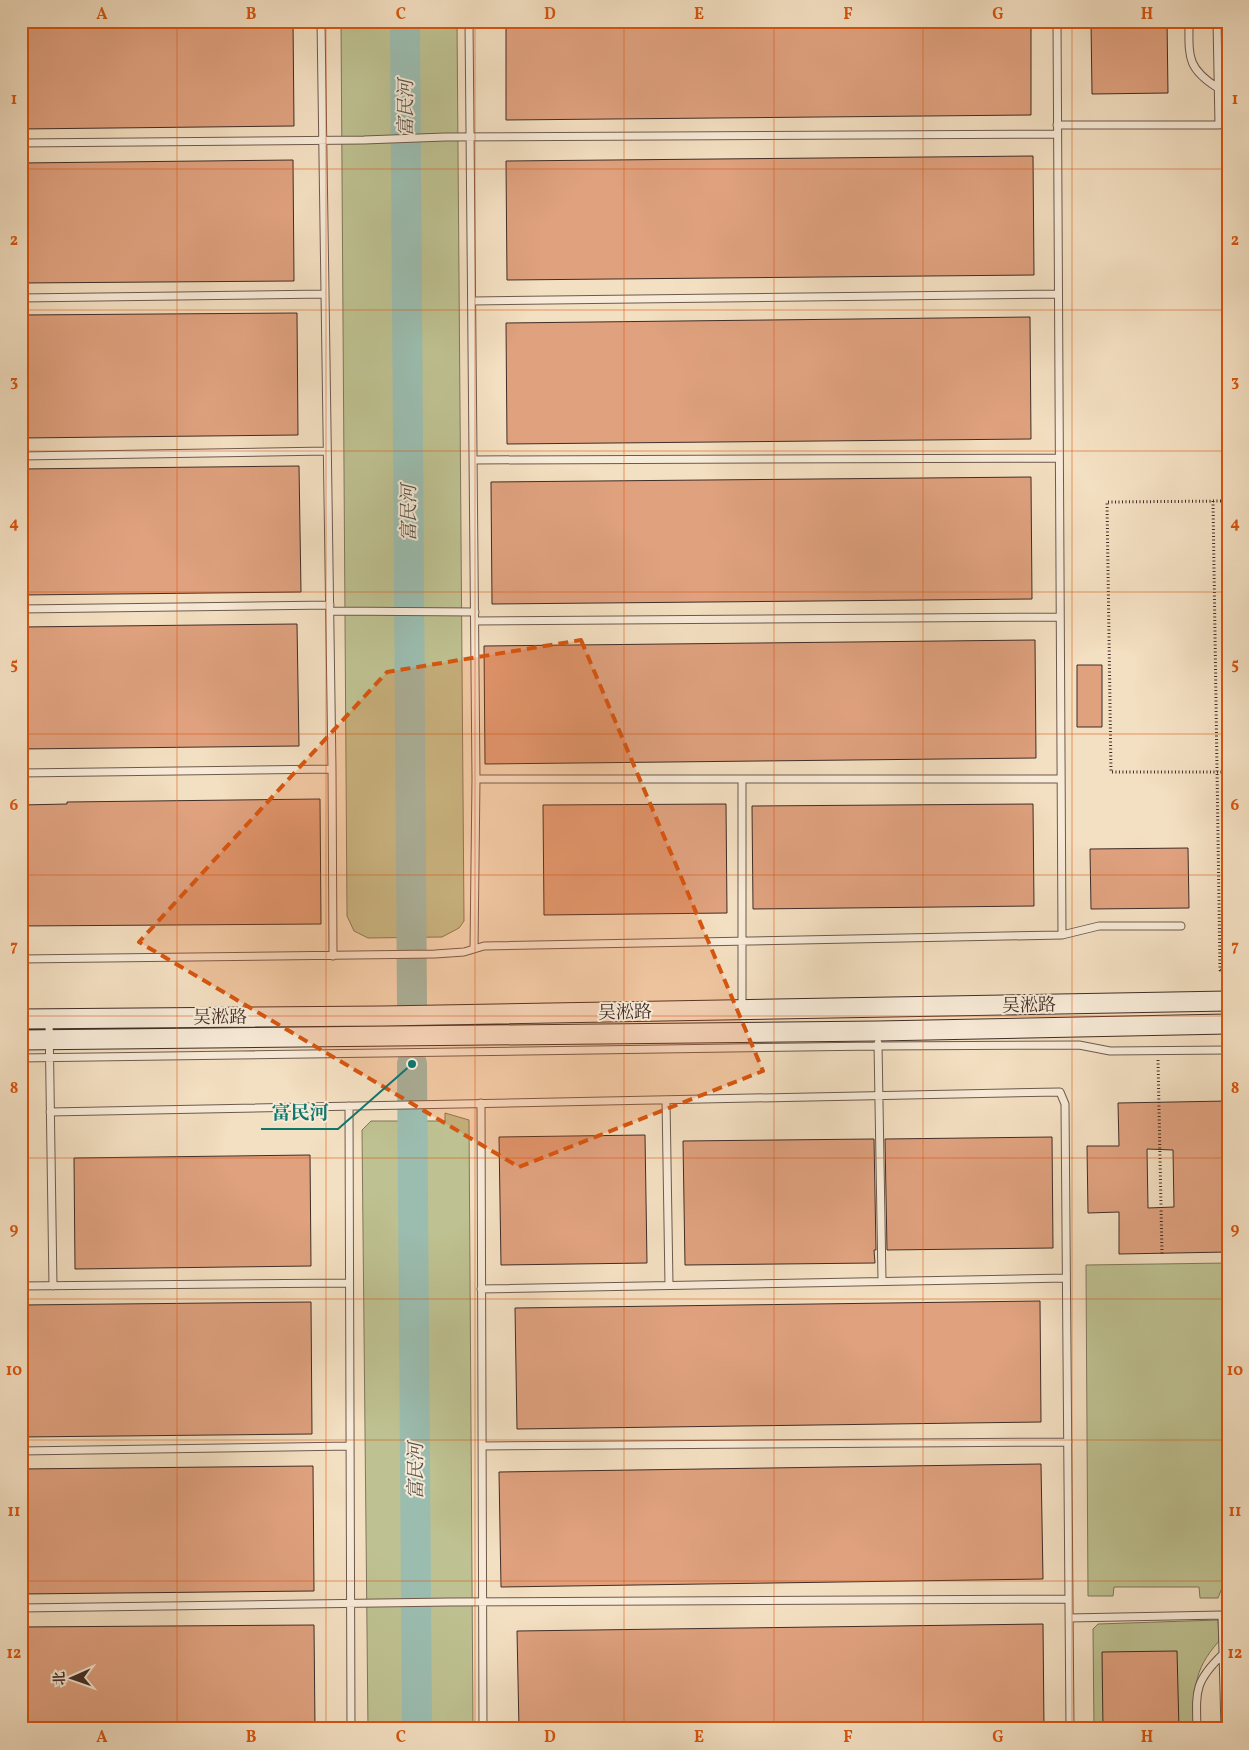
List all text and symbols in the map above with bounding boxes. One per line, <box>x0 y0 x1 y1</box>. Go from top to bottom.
text: A <box>96 4 108 26</box>
text: B <box>246 4 257 26</box>
text: C <box>396 4 406 26</box>
text: D <box>544 4 556 26</box>
text: E <box>694 4 704 26</box>
text: F <box>843 4 853 26</box>
text: G <box>992 4 1004 26</box>
text: H <box>1141 4 1153 26</box>
water label: 富民河 <box>394 77 420 137</box>
text: 1 <box>11 89 17 111</box>
text: 1 <box>1232 89 1238 111</box>
text: 2 <box>10 230 18 252</box>
text: 2 <box>1231 230 1239 252</box>
text: 3 <box>10 371 18 393</box>
text: 3 <box>1231 371 1239 393</box>
water label: 富民河 <box>397 482 423 542</box>
text: 4 <box>9 513 19 535</box>
text: 4 <box>1230 513 1240 535</box>
text: 5 <box>10 654 18 676</box>
text: 5 <box>1231 654 1239 676</box>
text: 6 <box>10 795 19 817</box>
text: 6 <box>1231 795 1240 817</box>
text: 7 <box>10 936 18 958</box>
text: 7 <box>1231 936 1239 958</box>
street label: 吴淞路 <box>1002 994 1056 1019</box>
street label: 吴淞路 <box>598 1001 652 1026</box>
street label: 吴淞路 <box>193 1006 247 1031</box>
text: 8 <box>10 1078 18 1100</box>
text: 8 <box>1231 1078 1239 1100</box>
callout: 富民河 <box>261 1095 338 1129</box>
text: 富民河 <box>271 1101 329 1127</box>
text: 9 <box>10 1219 19 1241</box>
text: 9 <box>1231 1219 1240 1241</box>
text: 10 <box>6 1360 22 1382</box>
text: 10 <box>1227 1360 1243 1382</box>
water label: 富民河 <box>404 1440 430 1500</box>
text: 11 <box>8 1501 20 1523</box>
text: 11 <box>1229 1501 1241 1523</box>
text: 12 <box>7 1643 21 1665</box>
text: 12 <box>1228 1643 1242 1665</box>
north arrow <box>48 1652 98 1702</box>
text: 北 <box>51 1671 70 1686</box>
text: A <box>96 1727 108 1749</box>
text: B <box>246 1727 257 1749</box>
text: C <box>396 1727 406 1749</box>
text: D <box>544 1727 556 1749</box>
text: E <box>694 1727 704 1749</box>
text: F <box>843 1727 853 1749</box>
text: G <box>992 1727 1004 1749</box>
text: H <box>1141 1727 1153 1749</box>

